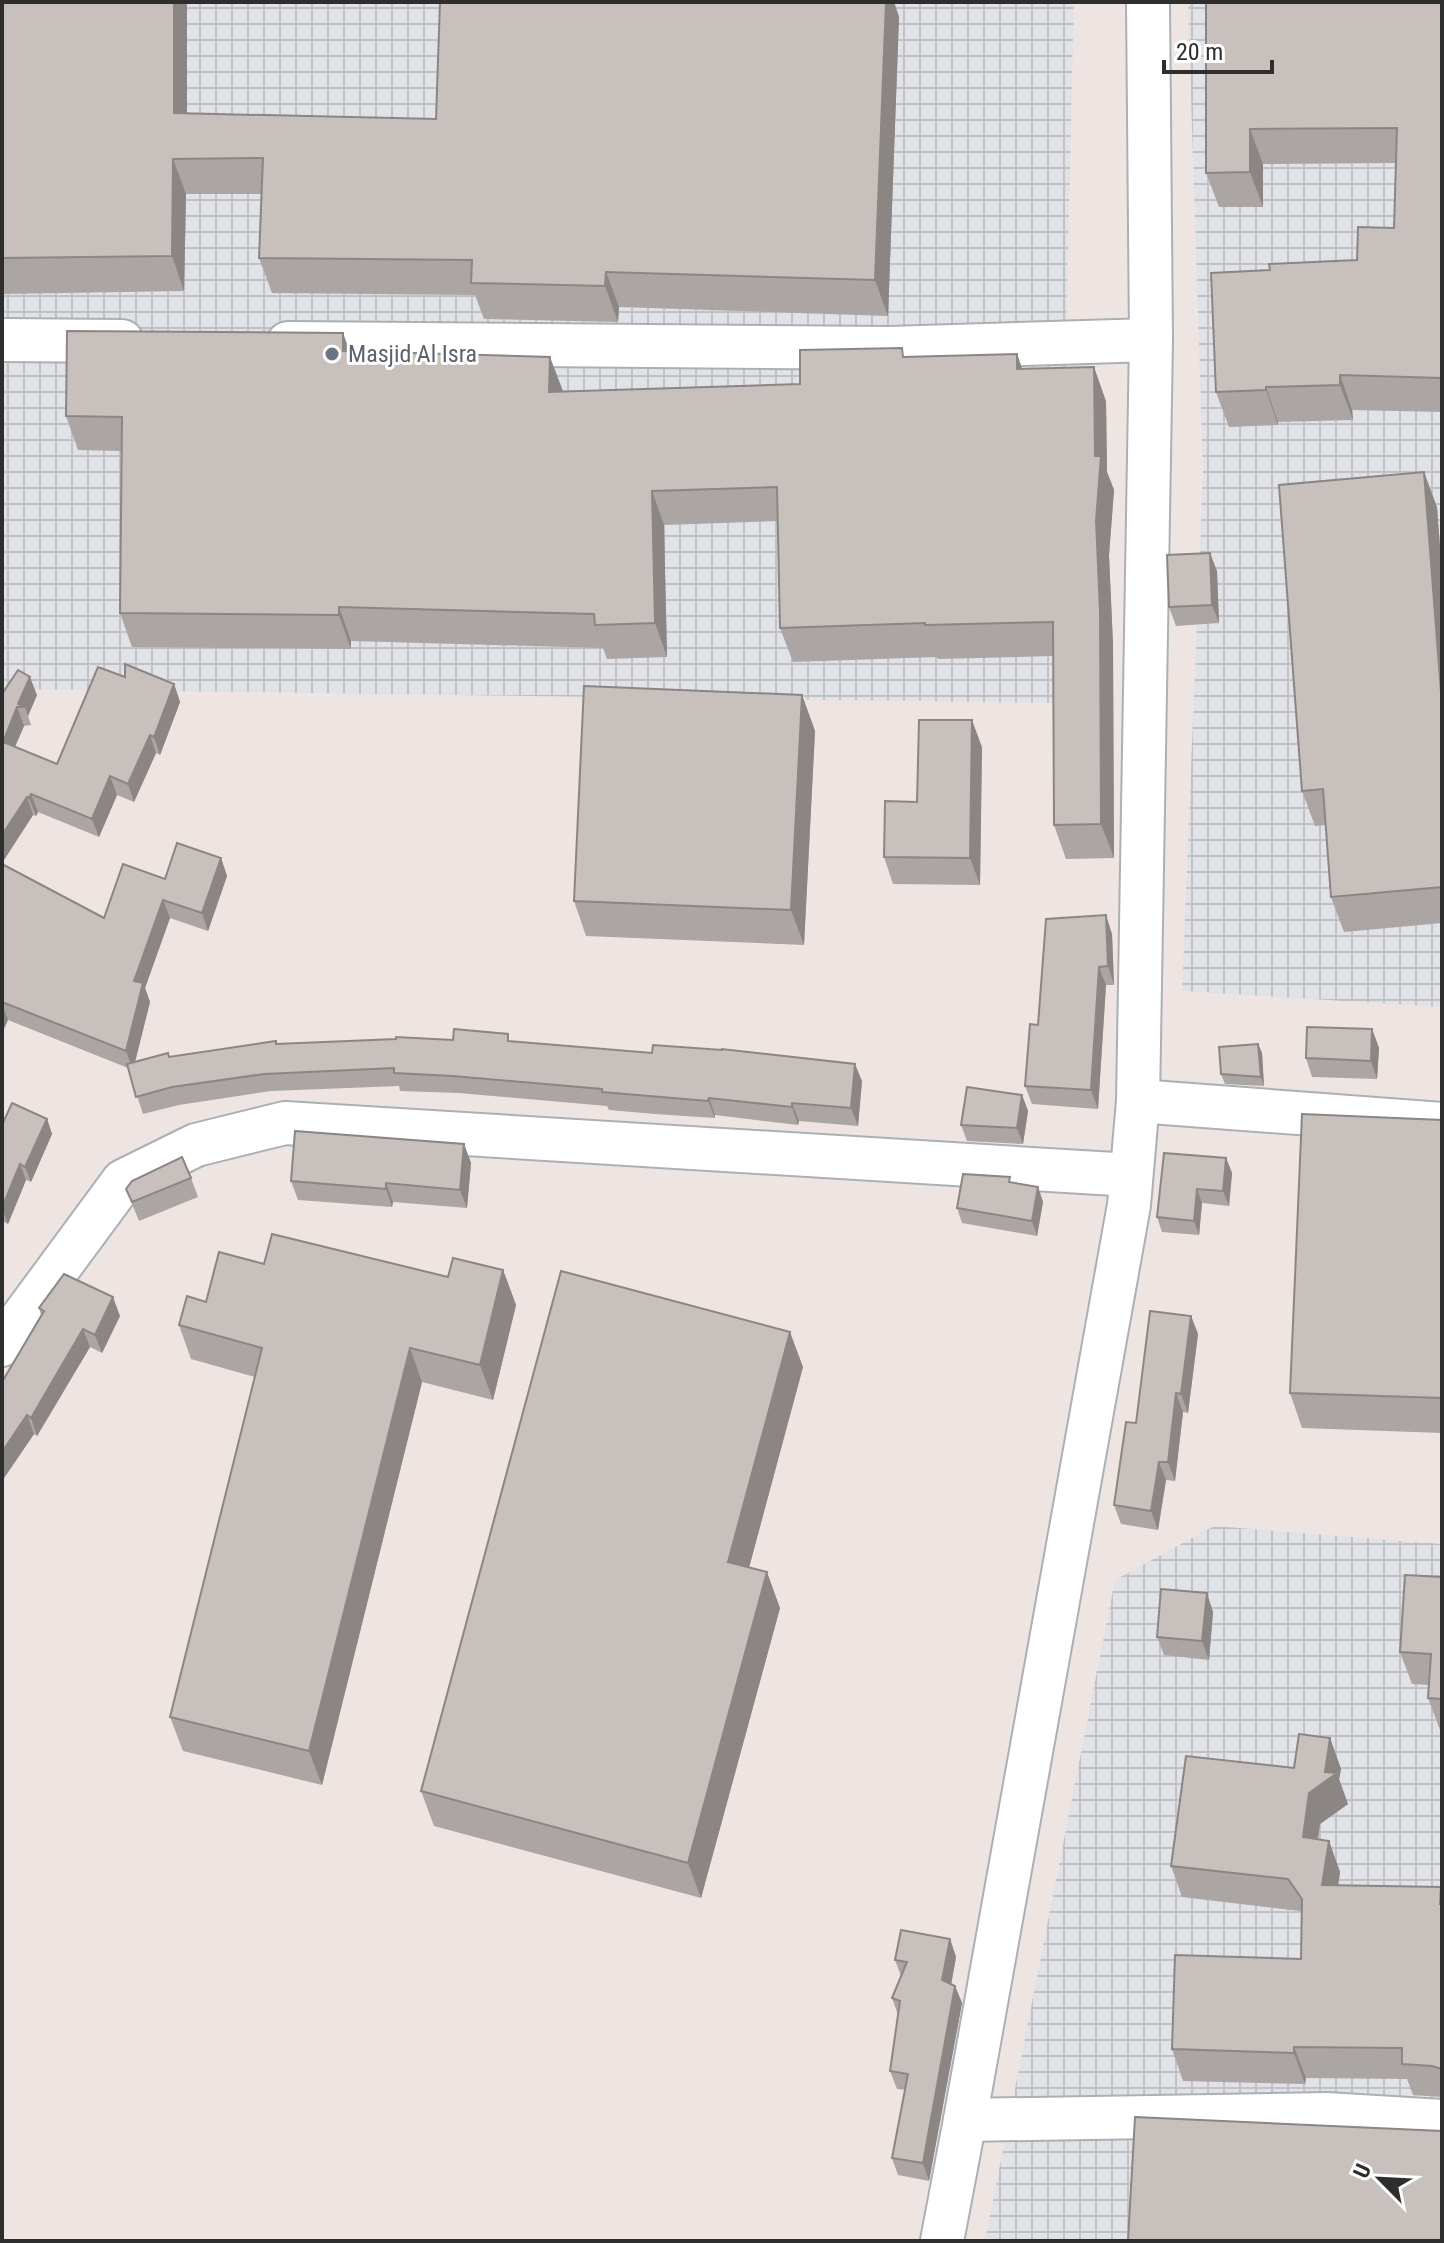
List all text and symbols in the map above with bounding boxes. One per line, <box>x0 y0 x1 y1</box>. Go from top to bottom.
scale bar <box>1164 24 1272 74</box>
text: 20 m <box>1176 38 1223 66</box>
place label: Masjid Al Isra <box>348 340 477 368</box>
marker: Masjid Al Isra <box>323 345 341 363</box>
north arrow <box>1340 2139 1420 2219</box>
text: U <box>1348 2160 1376 2182</box>

